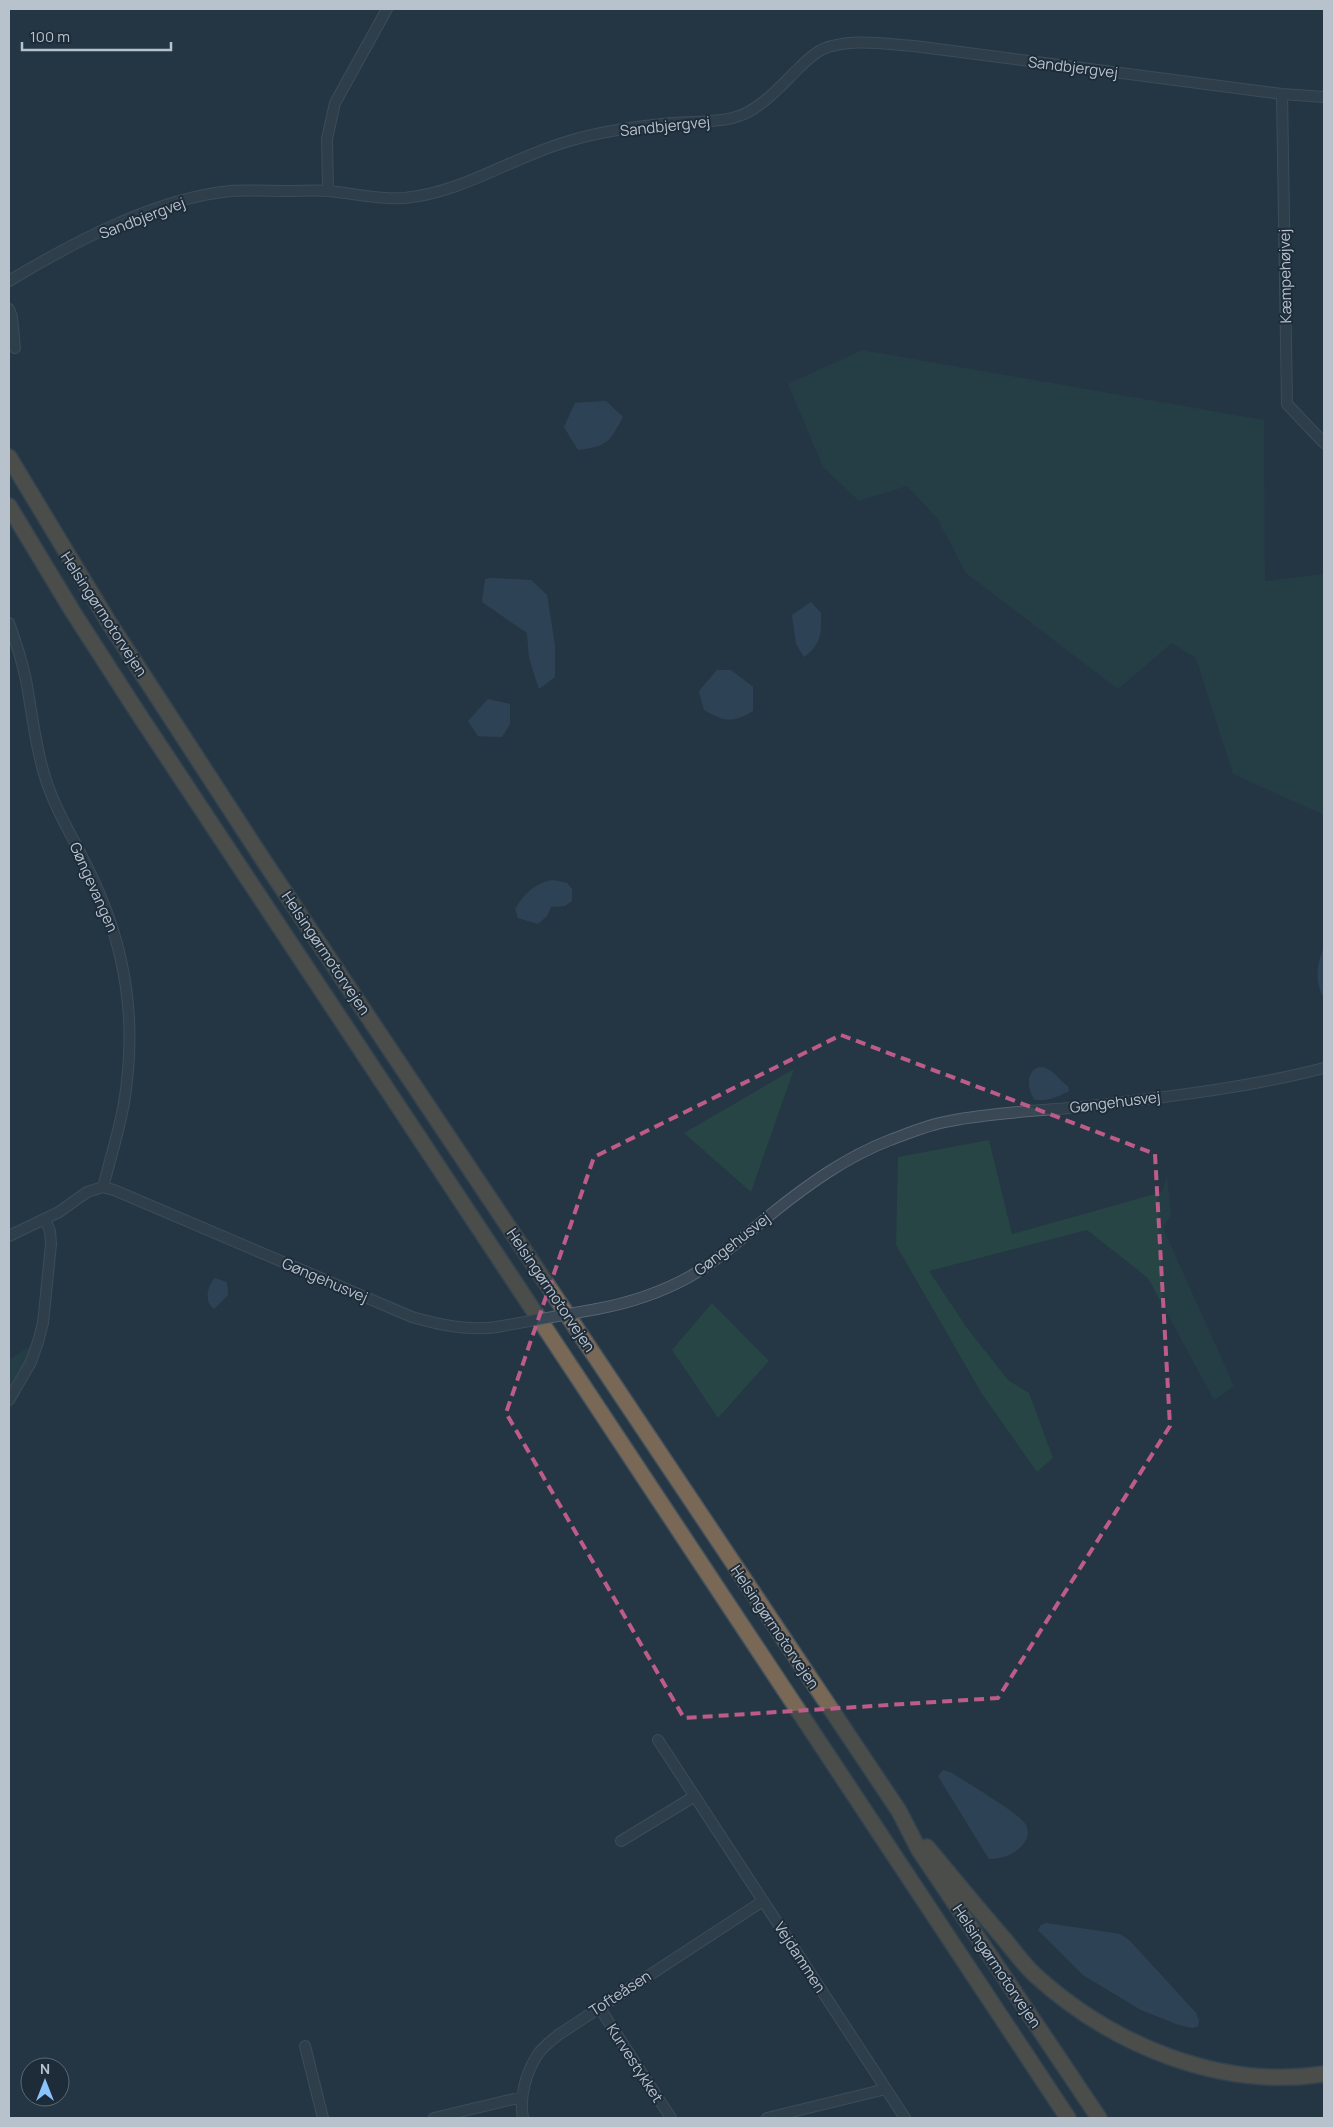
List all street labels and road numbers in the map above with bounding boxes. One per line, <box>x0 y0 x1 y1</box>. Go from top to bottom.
street label: Sandbjergvej <box>1027 51 1119 83</box>
street label: Sandbjergvej <box>619 111 711 141</box>
street label: Sandbjergvej <box>96 192 188 244</box>
street label: Kæmpehøjvej <box>1274 229 1296 323</box>
street label: Helsingørmotorvejen <box>56 548 152 681</box>
street label: Gøngevangen <box>65 839 123 935</box>
street label: Helsingørmotorvejen <box>277 887 375 1019</box>
street label: Gøngehusvej <box>1068 1086 1162 1118</box>
street label: Gøngehusvej <box>690 1208 774 1280</box>
street label: Helsingørmotorvejen <box>502 1224 600 1356</box>
street label: Gøngehusvej <box>279 1253 371 1307</box>
street label: Helsingørmotorvejen <box>726 1561 824 1693</box>
street label: Helsingørmotorvejen <box>948 1900 1046 2032</box>
street label: Vejdammen <box>769 1917 831 1997</box>
street label: Tofteåsen <box>585 1965 655 2021</box>
street label: Kurvestykket <box>602 2020 668 2106</box>

